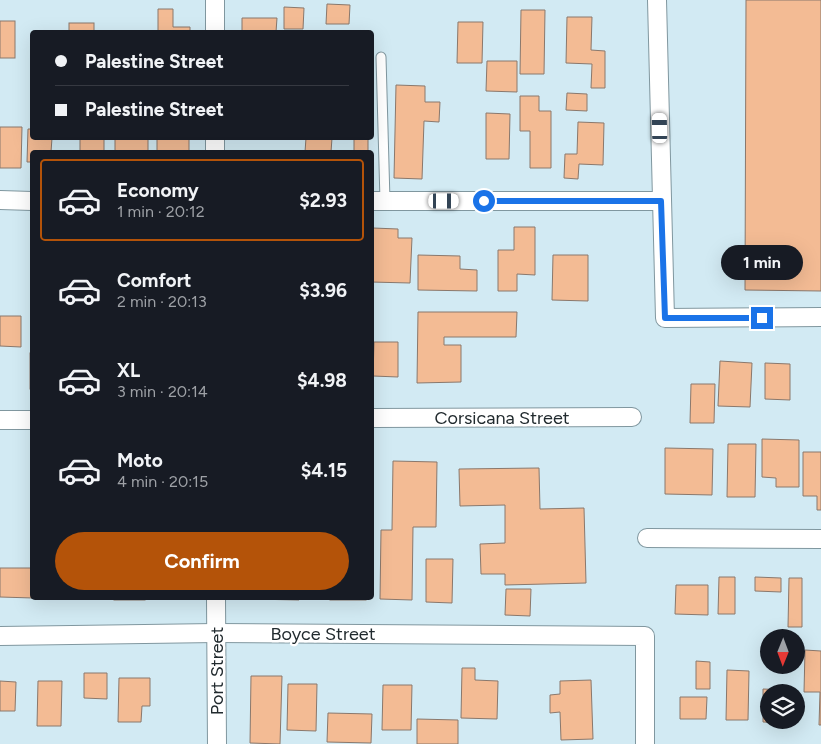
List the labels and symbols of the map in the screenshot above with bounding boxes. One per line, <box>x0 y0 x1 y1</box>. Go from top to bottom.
car <box>652 113 667 143</box>
route start <box>473 190 495 212</box>
car <box>429 194 459 209</box>
callout: 1 min <box>721 246 803 280</box>
route end <box>751 307 773 329</box>
street label: Corsicana Street <box>434 407 570 429</box>
street label: Boyce Street <box>271 623 376 645</box>
street label: Port Street <box>206 627 228 715</box>
north arrow <box>760 629 805 674</box>

